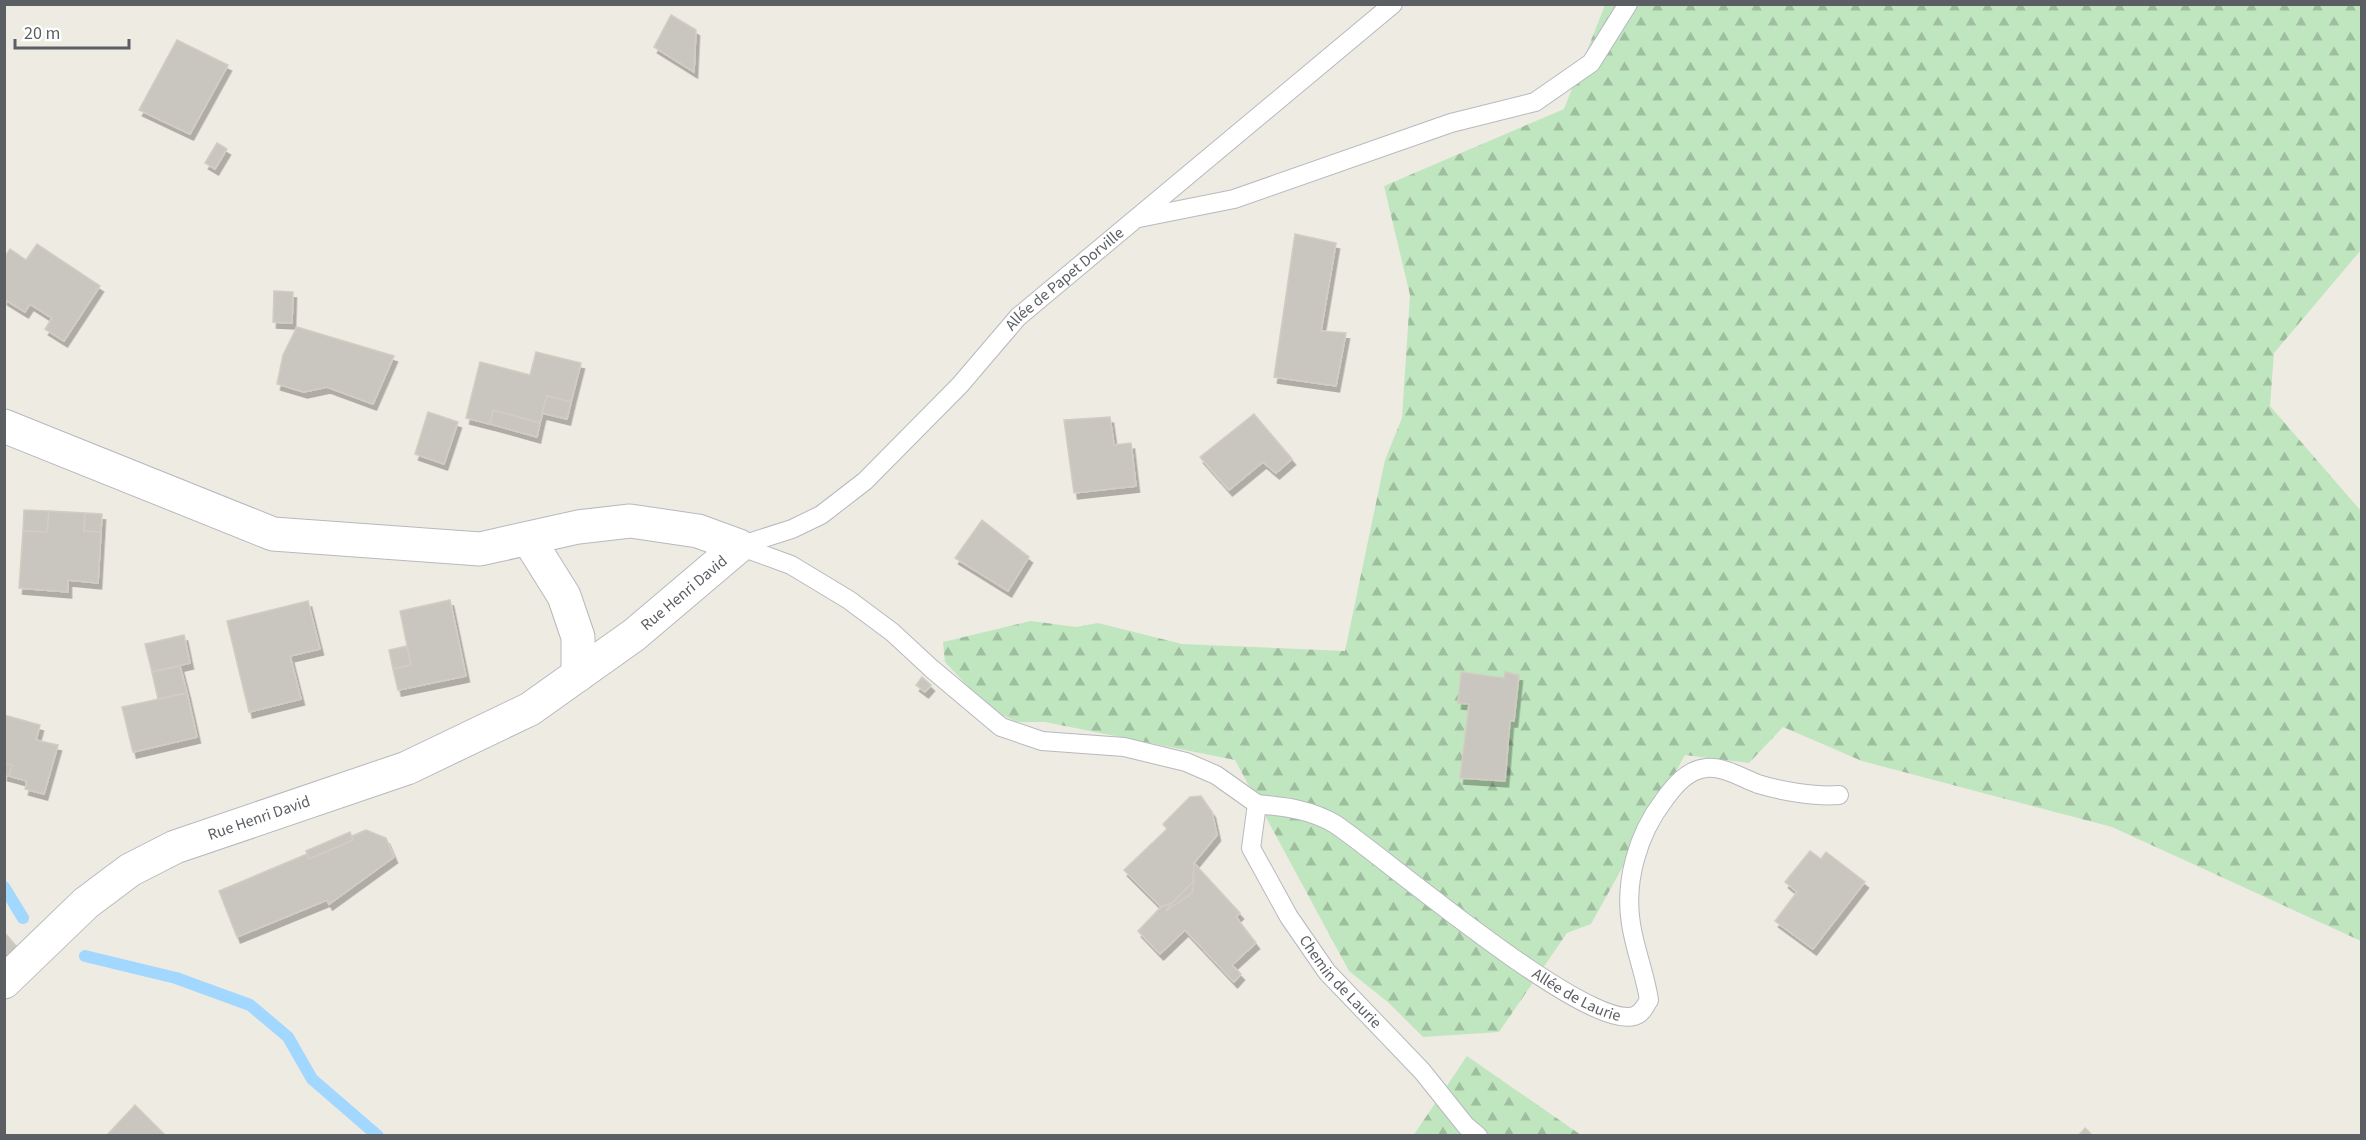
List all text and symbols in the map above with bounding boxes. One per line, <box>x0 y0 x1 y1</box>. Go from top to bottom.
scale bar <box>15 12 129 50</box>
text: 20 m <box>24 21 60 46</box>
street label: Allée de Papet Dorville <box>1000 222 1129 335</box>
street label: Rue Henri David <box>636 550 732 636</box>
street label: Rue Henri David <box>205 790 313 846</box>
street label: Chemin de Laurie <box>1294 931 1387 1033</box>
street label: Allée de Laurie <box>1528 963 1623 1027</box>

